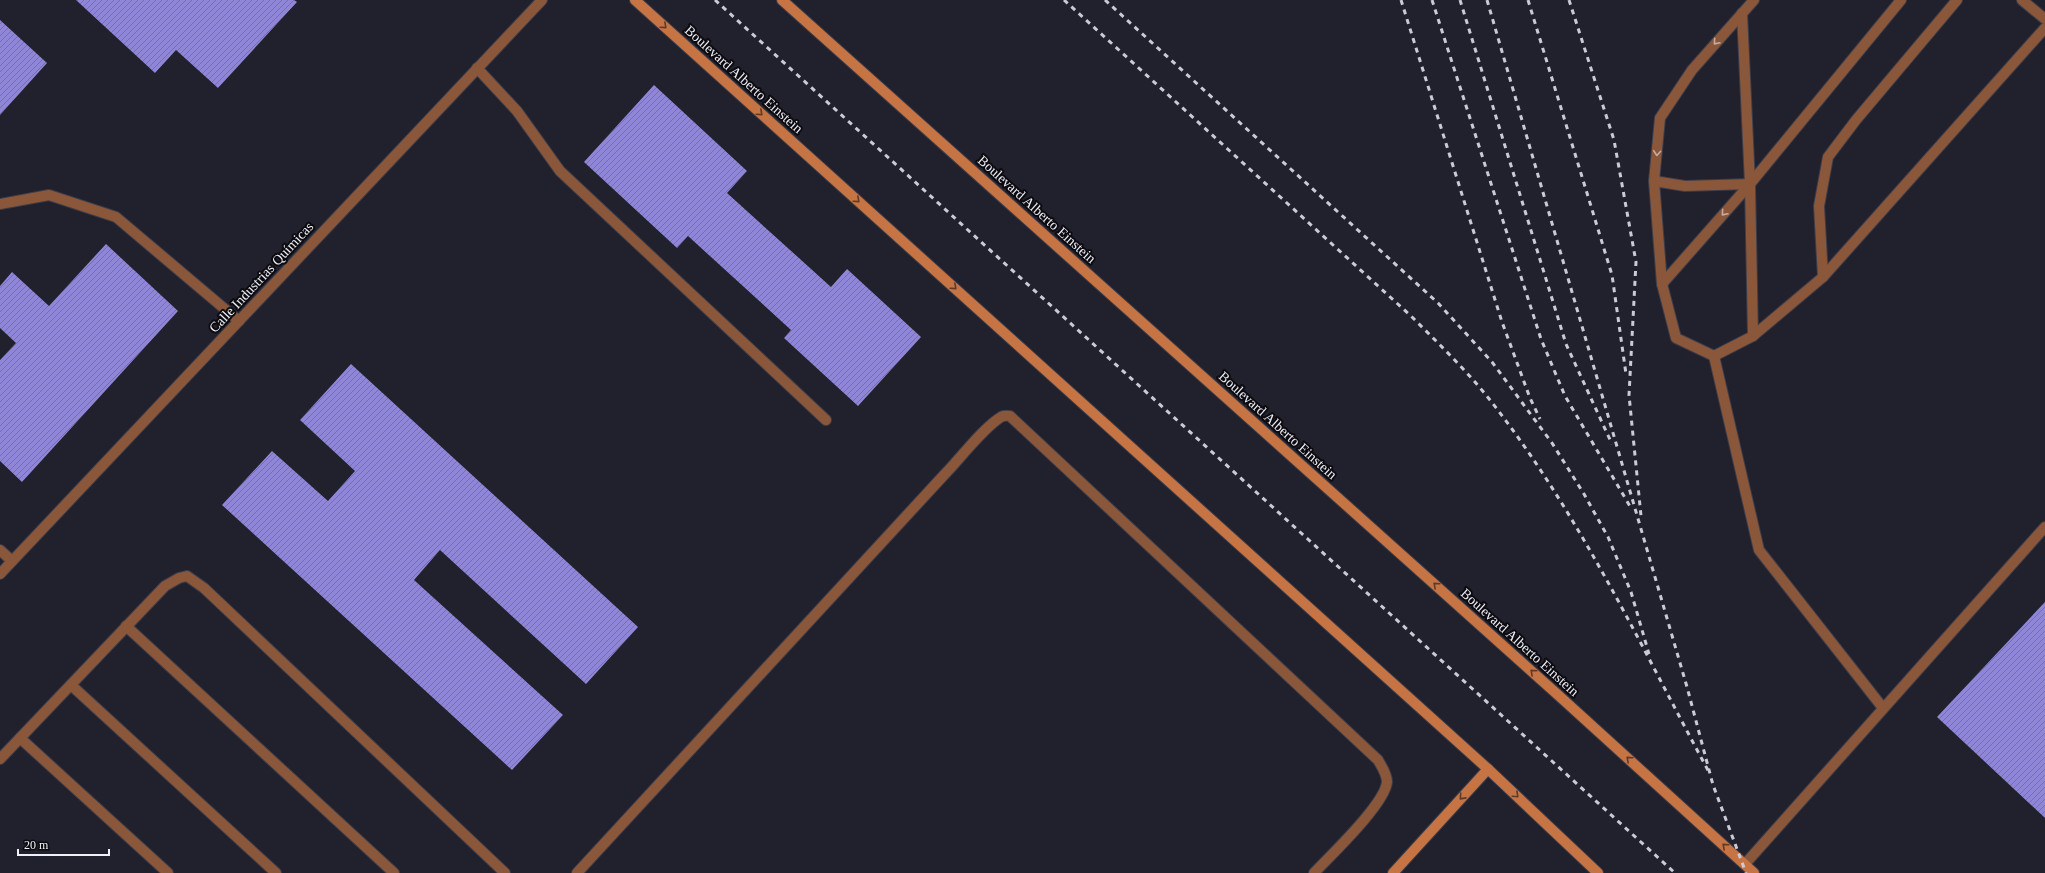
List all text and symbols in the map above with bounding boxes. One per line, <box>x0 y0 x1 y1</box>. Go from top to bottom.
one-way arrow <box>659 21 667 29</box>
street label: Boulevard Alberto Einstein <box>682 23 806 136</box>
one-way arrow <box>1714 38 1721 45</box>
one-way arrow <box>756 108 763 115</box>
one-way arrow <box>1652 150 1661 156</box>
street label: Boulevard Alberto Einstein <box>975 153 1099 266</box>
one-way arrow <box>852 195 860 203</box>
one-way arrow <box>1721 208 1729 216</box>
street label: Calle Industrias Químicas <box>206 219 316 336</box>
one-way arrow <box>949 282 956 289</box>
street label: Boulevard Alberto Einstein <box>1216 369 1340 482</box>
one-way arrow <box>1433 583 1441 590</box>
street label: Boulevard Alberto Einstein <box>1458 586 1582 699</box>
one-way arrow <box>1530 670 1537 677</box>
one-way arrow <box>1626 756 1634 764</box>
one-way arrow <box>1512 791 1519 798</box>
one-way arrow <box>1459 793 1466 800</box>
scale bar <box>18 831 109 857</box>
text: 20 m <box>24 838 49 852</box>
one-way arrow <box>1723 844 1730 851</box>

